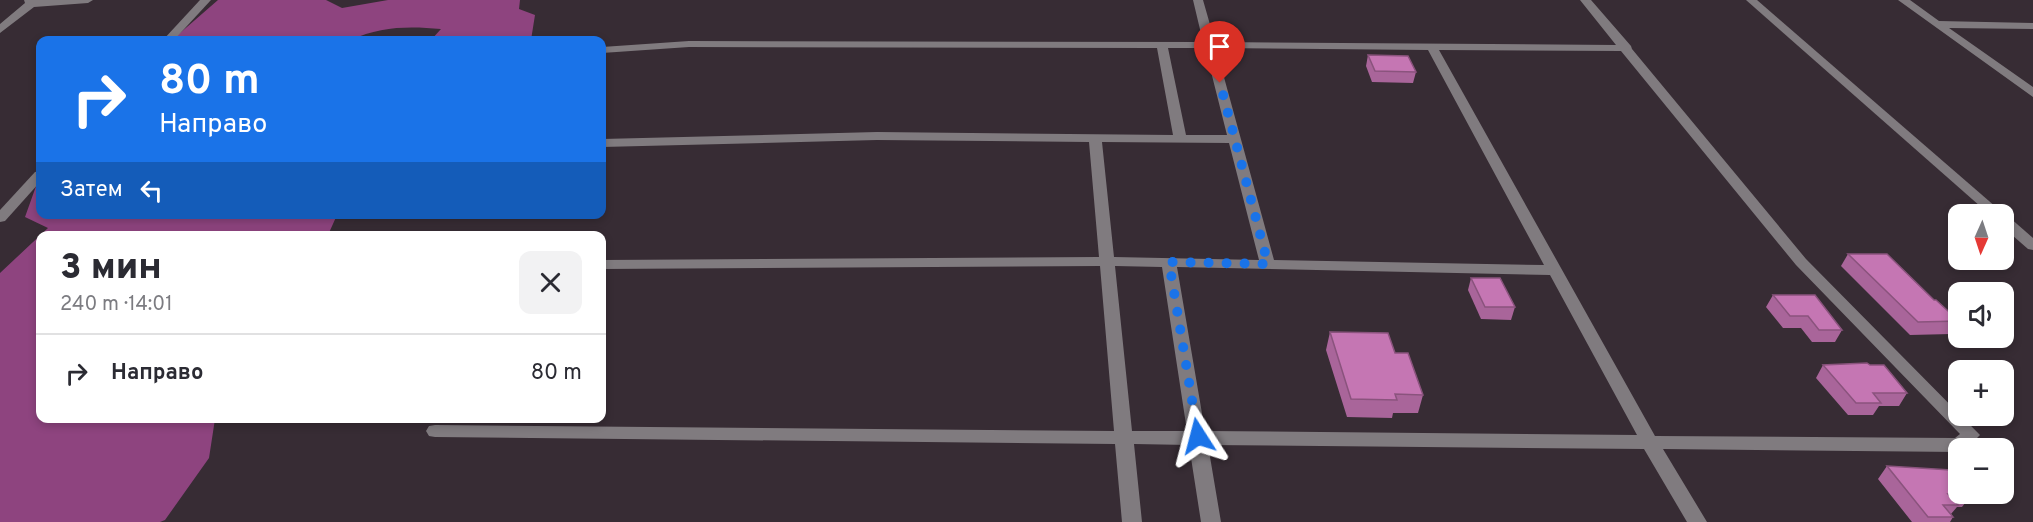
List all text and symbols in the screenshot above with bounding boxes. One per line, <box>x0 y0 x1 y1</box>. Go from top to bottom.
pin <box>1194 21 1245 83</box>
icon: arrive <box>1203 30 1236 63</box>
text: 80 m <box>159 56 260 109</box>
icon: right <box>60 60 138 138</box>
text: Направо <box>159 108 267 142</box>
icon: left <box>135 174 168 207</box>
text: Затем <box>60 177 123 204</box>
north arrow <box>1948 204 2014 270</box>
map controls <box>1948 204 2014 504</box>
text: 3 мин <box>60 246 162 292</box>
button: close <box>519 251 582 314</box>
button: sound <box>1948 282 2014 348</box>
text: 240 m · 14:01 <box>60 292 173 318</box>
icon: right <box>60 357 93 390</box>
text: Направо <box>111 360 203 387</box>
text: 80 m <box>531 360 582 387</box>
button: + <box>1948 360 2014 426</box>
position arrow <box>1166 404 1230 468</box>
button: − <box>1948 438 2014 504</box>

